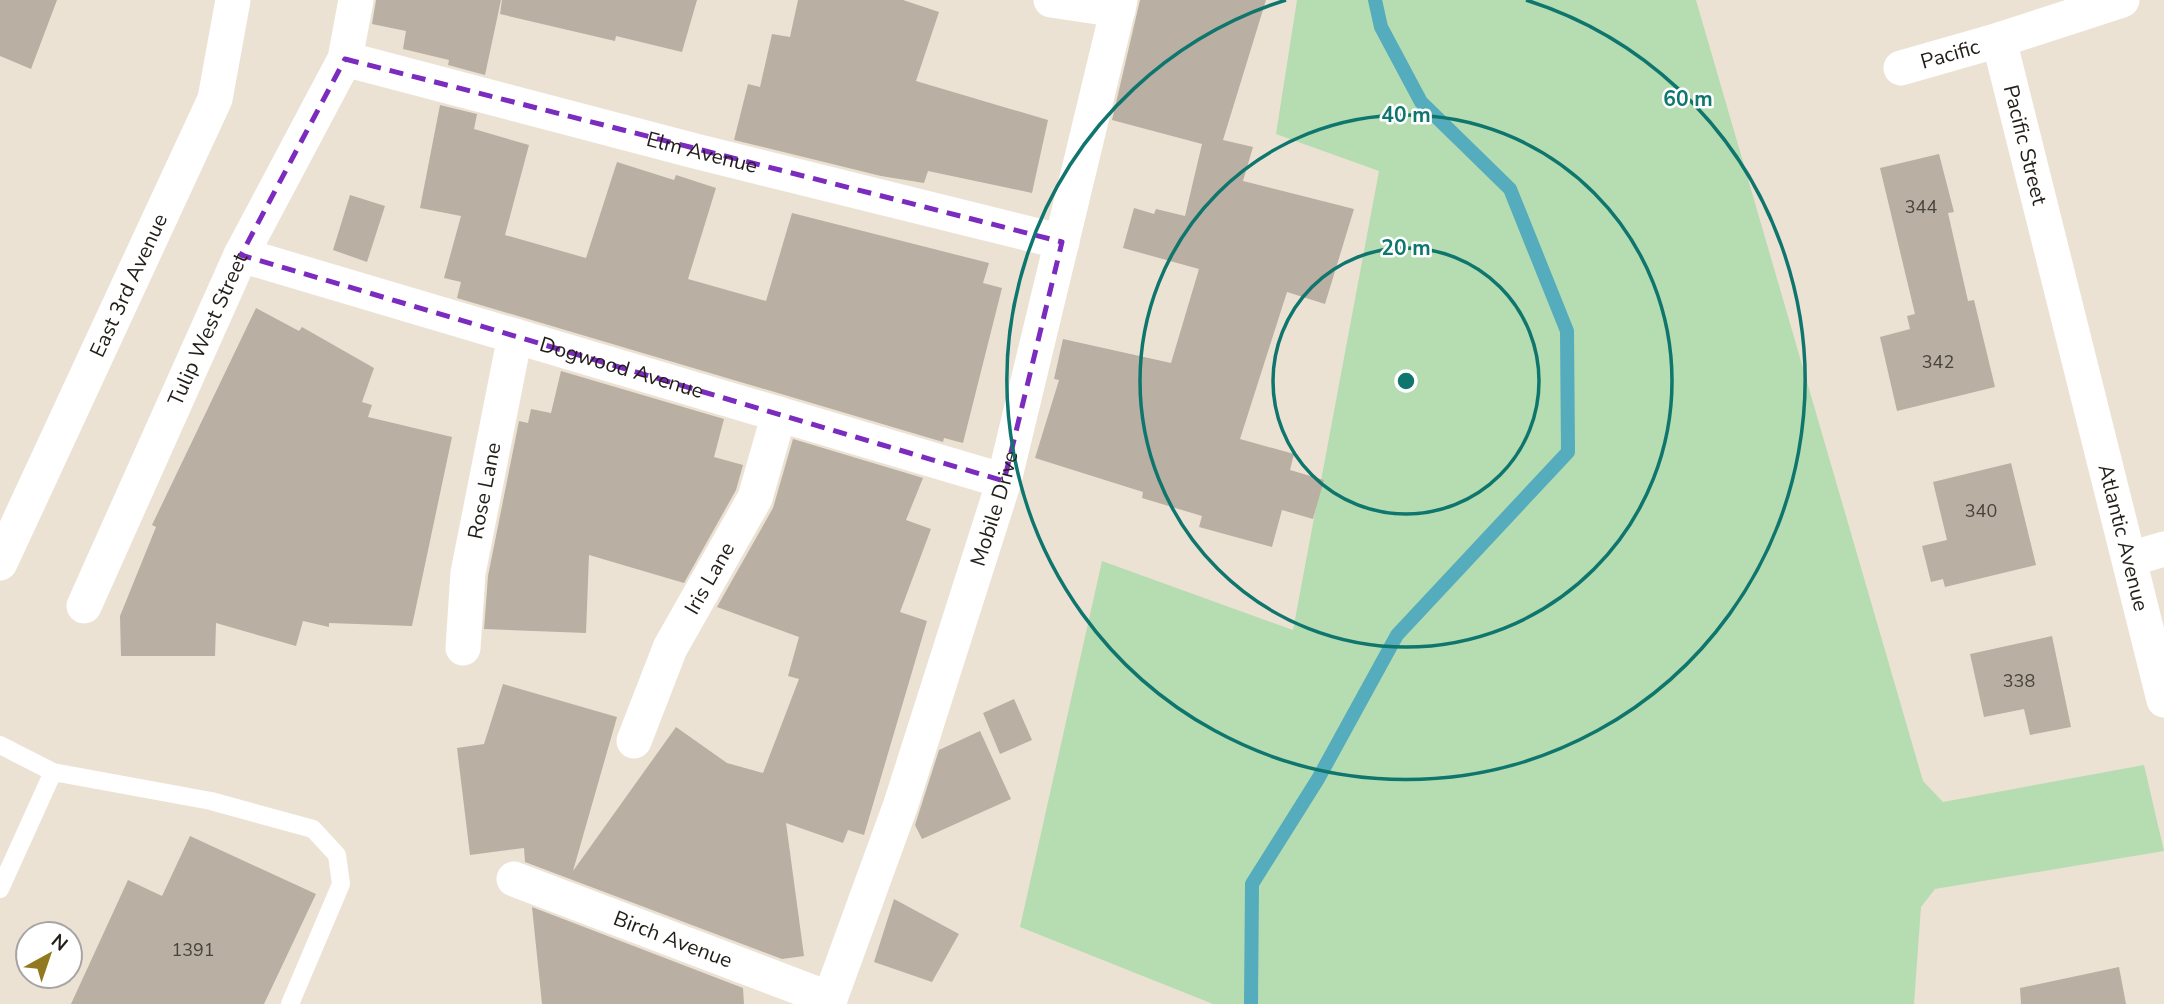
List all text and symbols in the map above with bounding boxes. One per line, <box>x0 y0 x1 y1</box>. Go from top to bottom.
street label: Pacific <box>1917 32 1983 76</box>
street label: Pacific Street <box>1997 82 2054 208</box>
text: 60 m <box>1663 85 1713 113</box>
text: 40 m <box>1381 101 1431 129</box>
street label: Elm Avenue <box>643 125 760 180</box>
house number: 344 <box>1905 195 1937 219</box>
street label: East 3rd Avenue <box>83 209 174 362</box>
text: 20 m <box>1381 234 1431 262</box>
street label: Tulip West Street <box>161 248 254 410</box>
street label: Dogwood Avenue <box>536 330 707 405</box>
house number: 342 <box>1922 350 1954 374</box>
centre of rings <box>1394 369 1418 393</box>
street label: Rose Lane <box>461 440 508 541</box>
street label: Mobile Drive <box>964 448 1025 570</box>
street label: Atlantic Avenue <box>2092 461 2155 614</box>
house number: 340 <box>1965 499 1997 523</box>
street label: Iris Lane <box>678 537 741 619</box>
house number: 338 <box>2003 669 2035 693</box>
street label: Birch Avenue <box>609 904 736 975</box>
north arrow <box>14 920 84 990</box>
text: N <box>45 928 73 957</box>
house number: 1391 <box>171 938 215 962</box>

